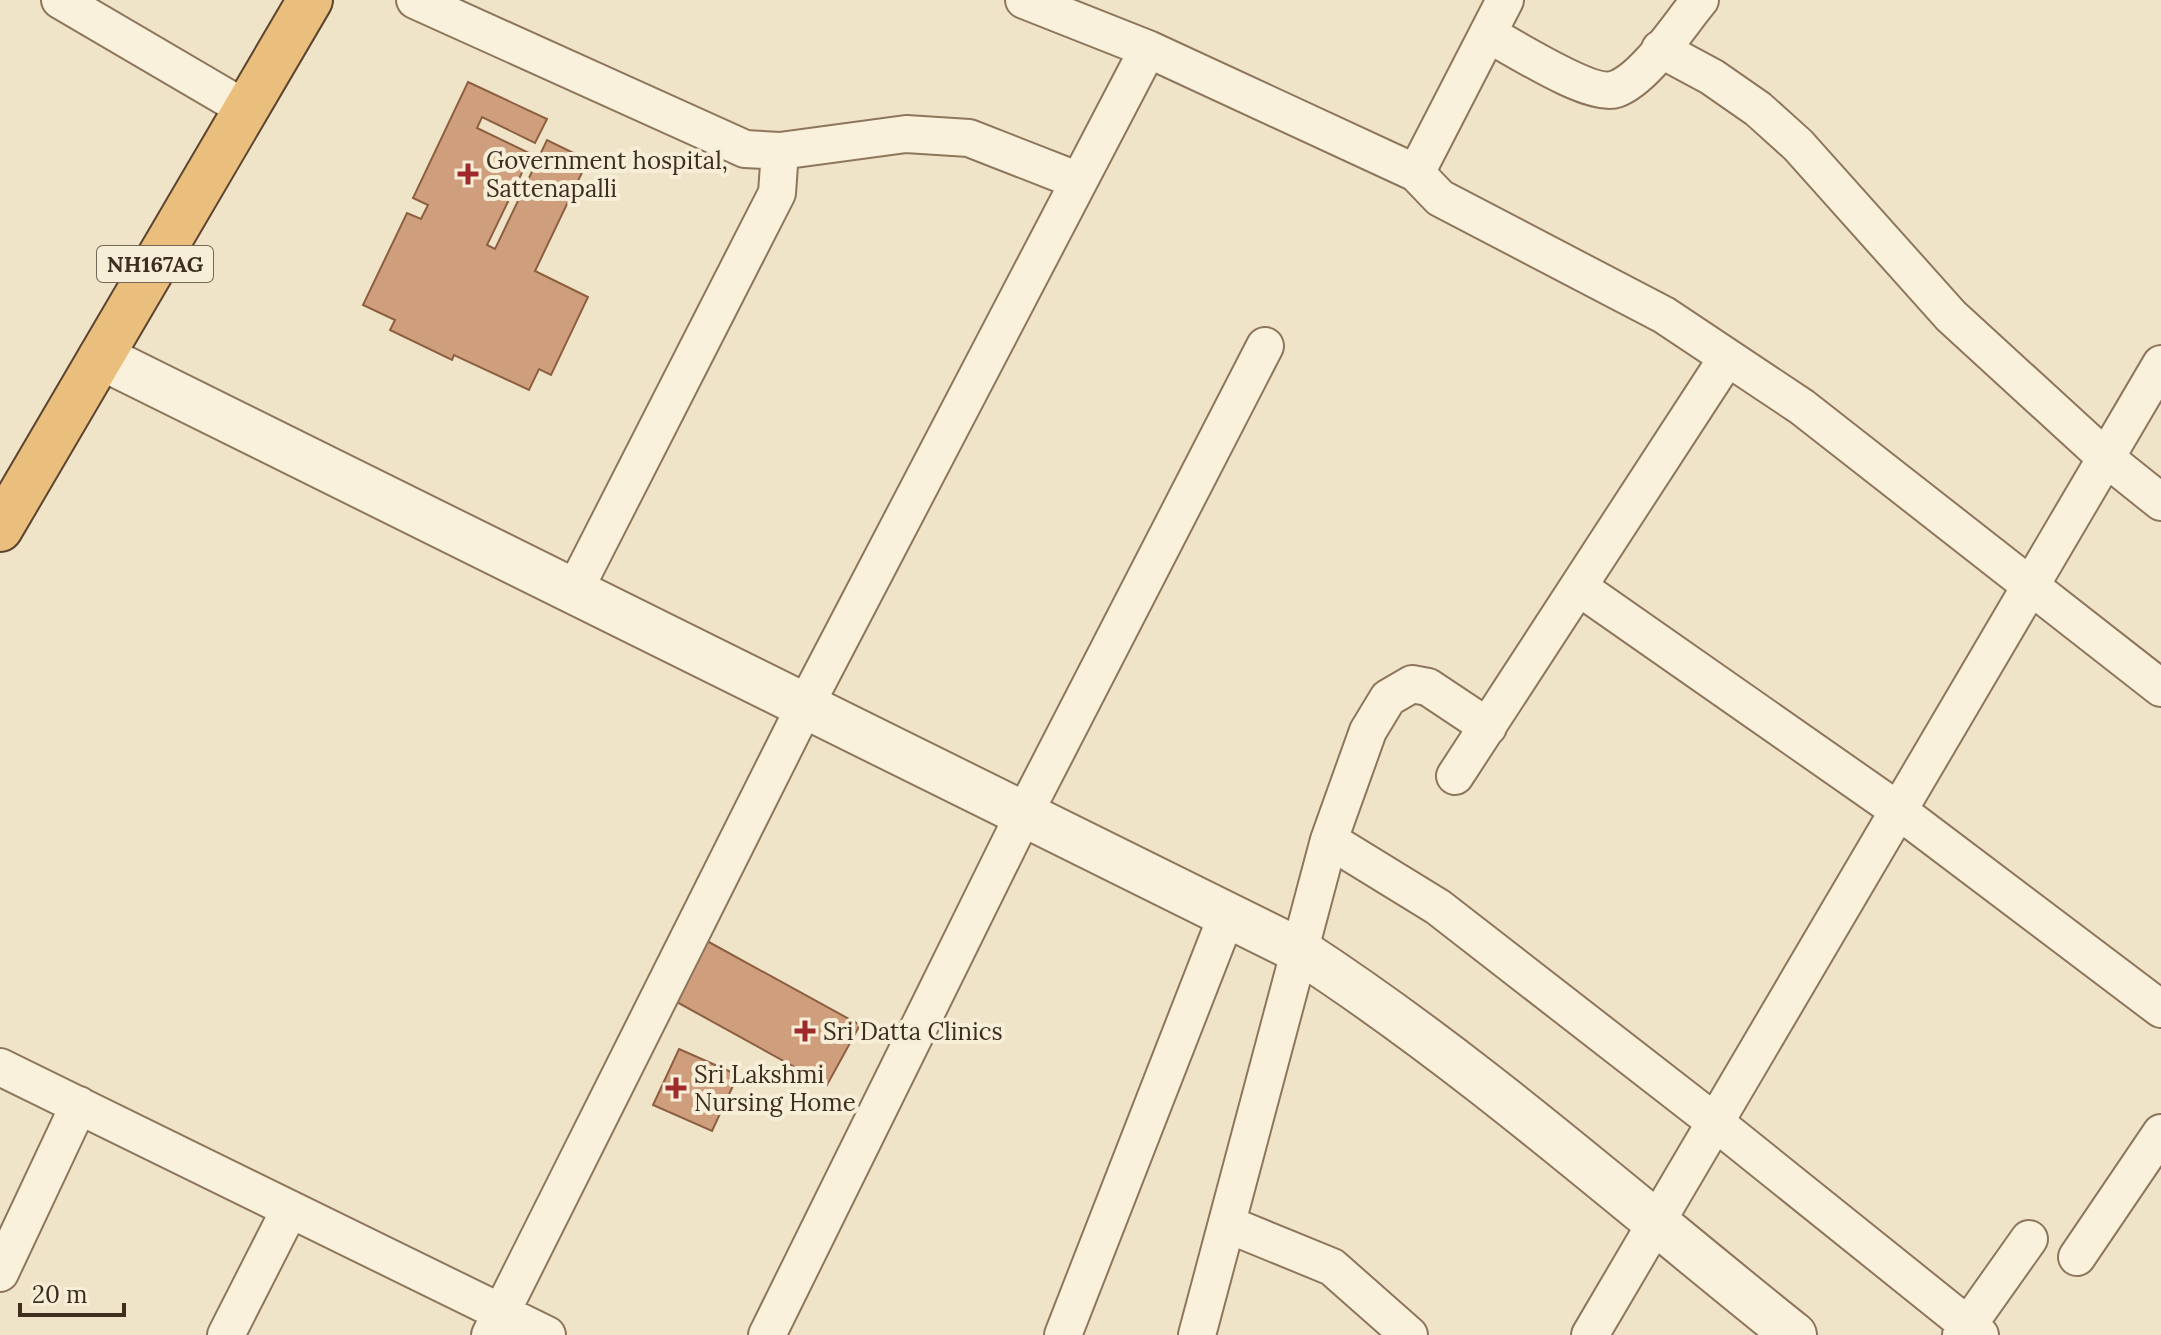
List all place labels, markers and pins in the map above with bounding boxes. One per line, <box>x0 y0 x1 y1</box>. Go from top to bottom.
place label: Government hospital, Sattenapalli <box>486 145 728 204</box>
marker: Government hospital, Sattenapalli <box>457 163 479 185</box>
place label: Sri Datta Clinics <box>823 1016 1003 1047</box>
marker: Sri Datta Clinics <box>794 1020 816 1042</box>
place label: Sri Lakshmi Nursing Home <box>694 1059 856 1118</box>
marker: Sri Lakshmi Nursing Home <box>665 1077 687 1099</box>

